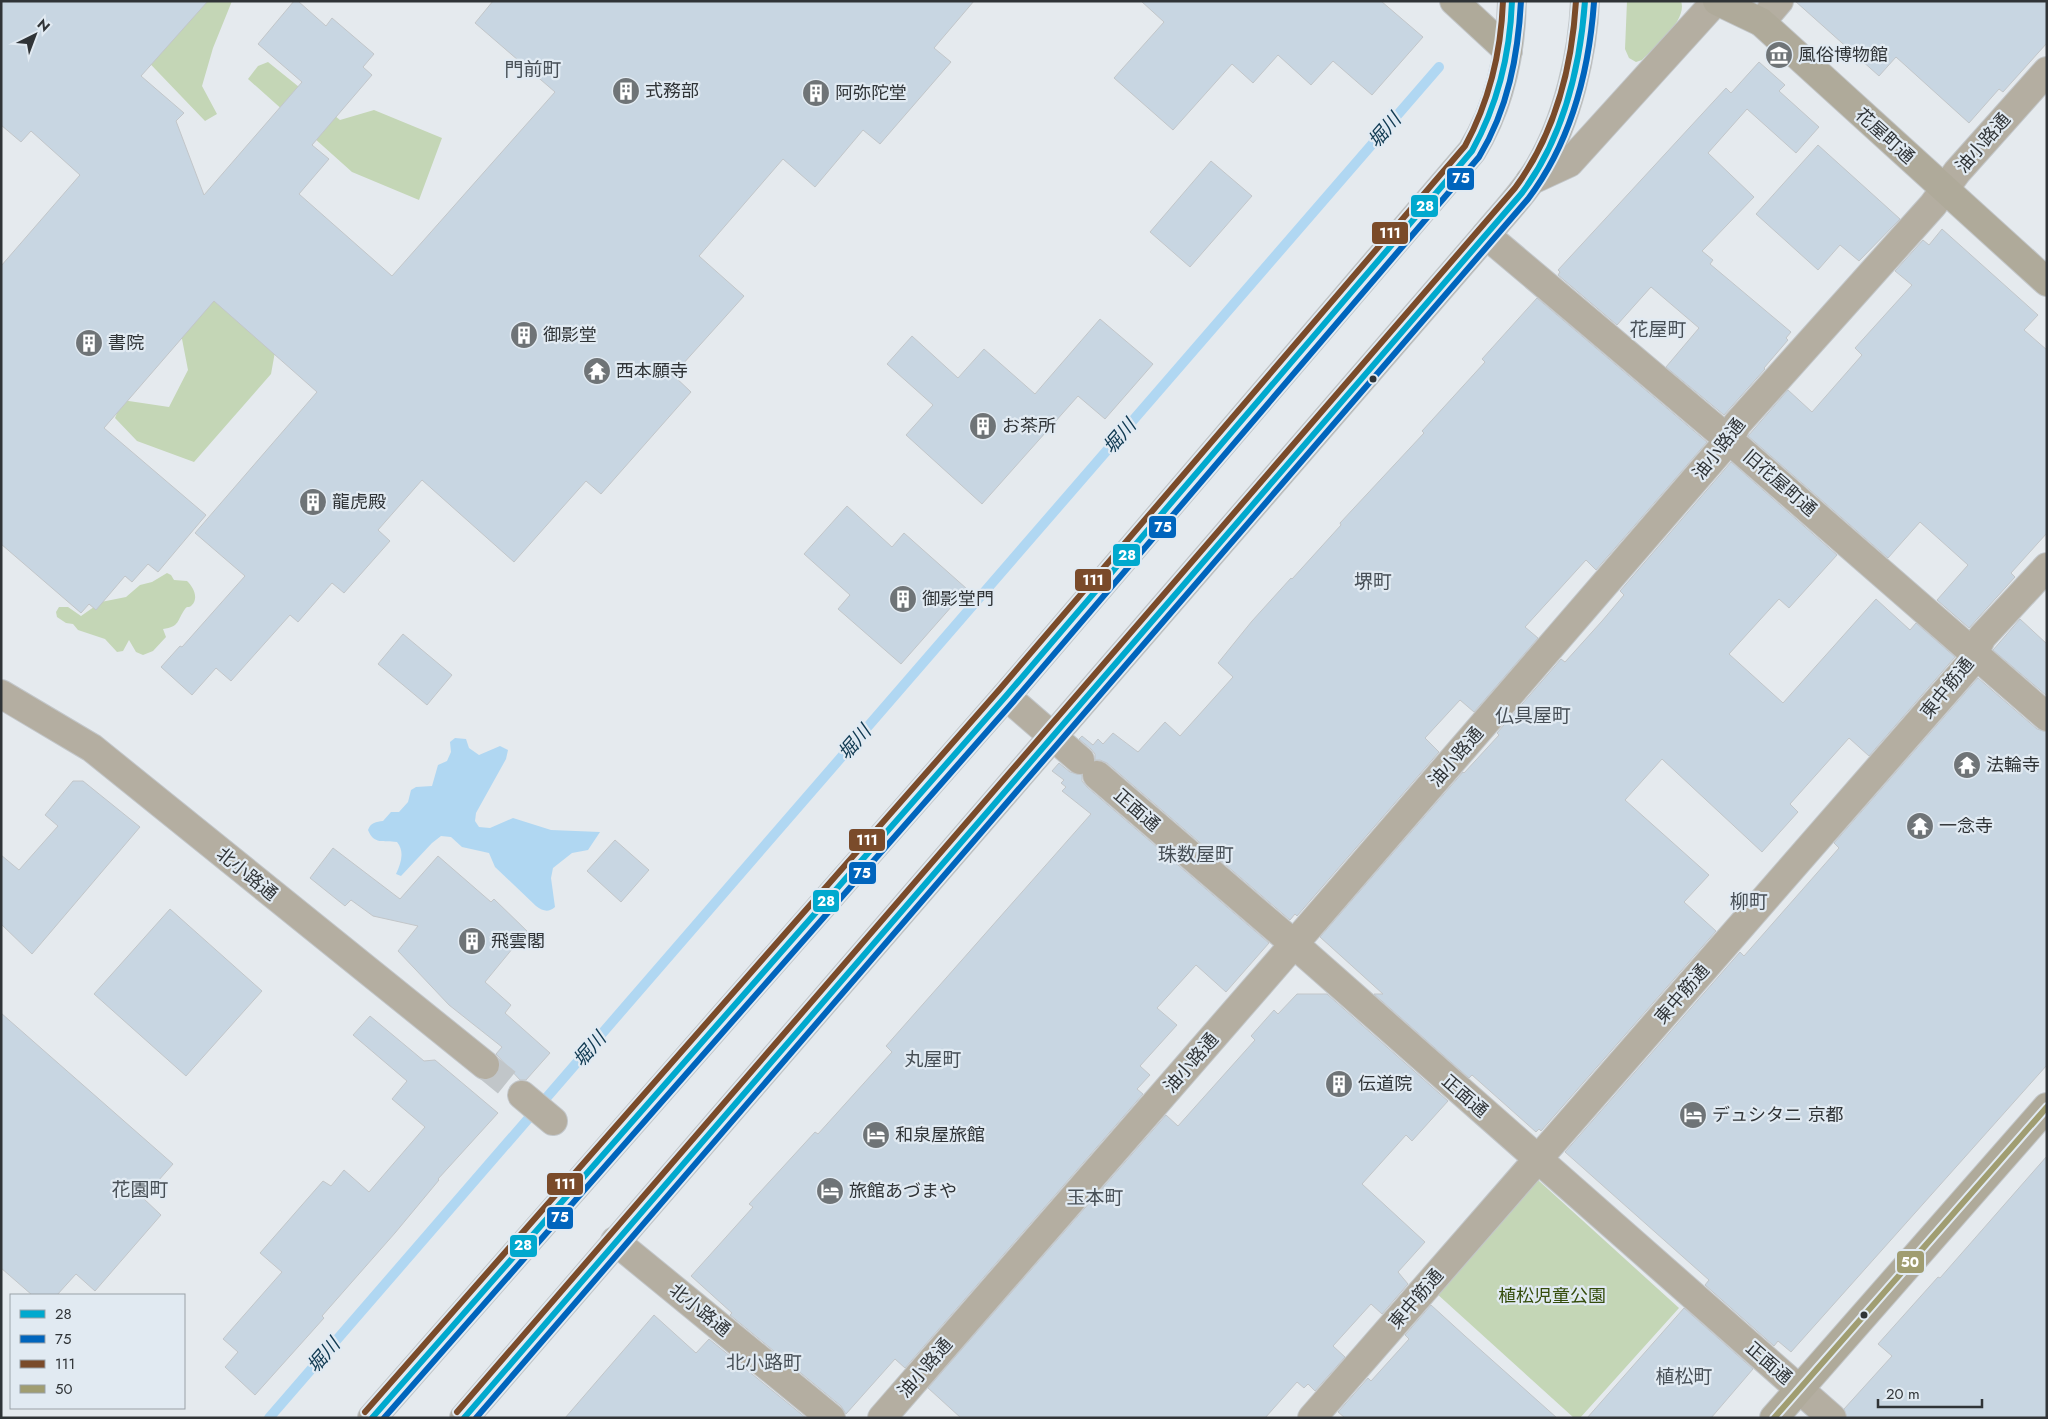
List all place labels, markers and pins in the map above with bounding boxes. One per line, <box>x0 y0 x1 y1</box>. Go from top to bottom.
museum icon: 風俗博物館 <box>1764 40 1794 70</box>
place label: 風俗博物館 <box>1798 42 1888 68</box>
building icon: 式務部 <box>611 76 641 106</box>
place label: 式務部 <box>645 78 699 104</box>
building icon: 阿弥陀堂 <box>801 78 831 108</box>
place label: 阿弥陀堂 <box>835 80 907 106</box>
building icon: 御影堂 <box>509 320 539 350</box>
place label: 御影堂 <box>543 322 597 348</box>
building icon: 書院 <box>74 328 104 358</box>
place label: 書院 <box>108 330 144 356</box>
temple icon: 西本願寺 <box>582 356 612 386</box>
place label: 西本願寺 <box>616 358 688 384</box>
unlabelled marker <box>1368 374 1378 384</box>
building icon: お茶所 <box>968 411 998 441</box>
place label: お茶所 <box>1002 413 1056 439</box>
building icon: 龍虎殿 <box>298 487 328 517</box>
place label: 龍虎殿 <box>332 489 386 515</box>
building icon: 御影堂門 <box>888 584 918 614</box>
place label: 御影堂門 <box>922 586 994 612</box>
temple icon: 法輪寺 <box>1952 750 1982 780</box>
place label: 法輪寺 <box>1986 752 2040 778</box>
temple icon: 一念寺 <box>1905 811 1935 841</box>
place label: 一念寺 <box>1939 813 1993 839</box>
building icon: 飛雲閣 <box>457 926 487 956</box>
place label: 飛雲閣 <box>491 928 545 954</box>
building icon: 伝道院 <box>1324 1069 1354 1099</box>
place label: 伝道院 <box>1358 1071 1412 1097</box>
hotel icon: デュシタニ 京都 <box>1678 1100 1708 1130</box>
place label: デュシタニ 京都 <box>1712 1102 1843 1128</box>
hotel icon: 和泉屋旅館 <box>861 1120 891 1150</box>
place label: 和泉屋旅館 <box>895 1122 985 1148</box>
hotel icon: 旅館あづまや <box>815 1176 845 1206</box>
place label: 旅館あづまや <box>849 1178 957 1204</box>
unlabelled marker <box>1859 1310 1869 1320</box>

